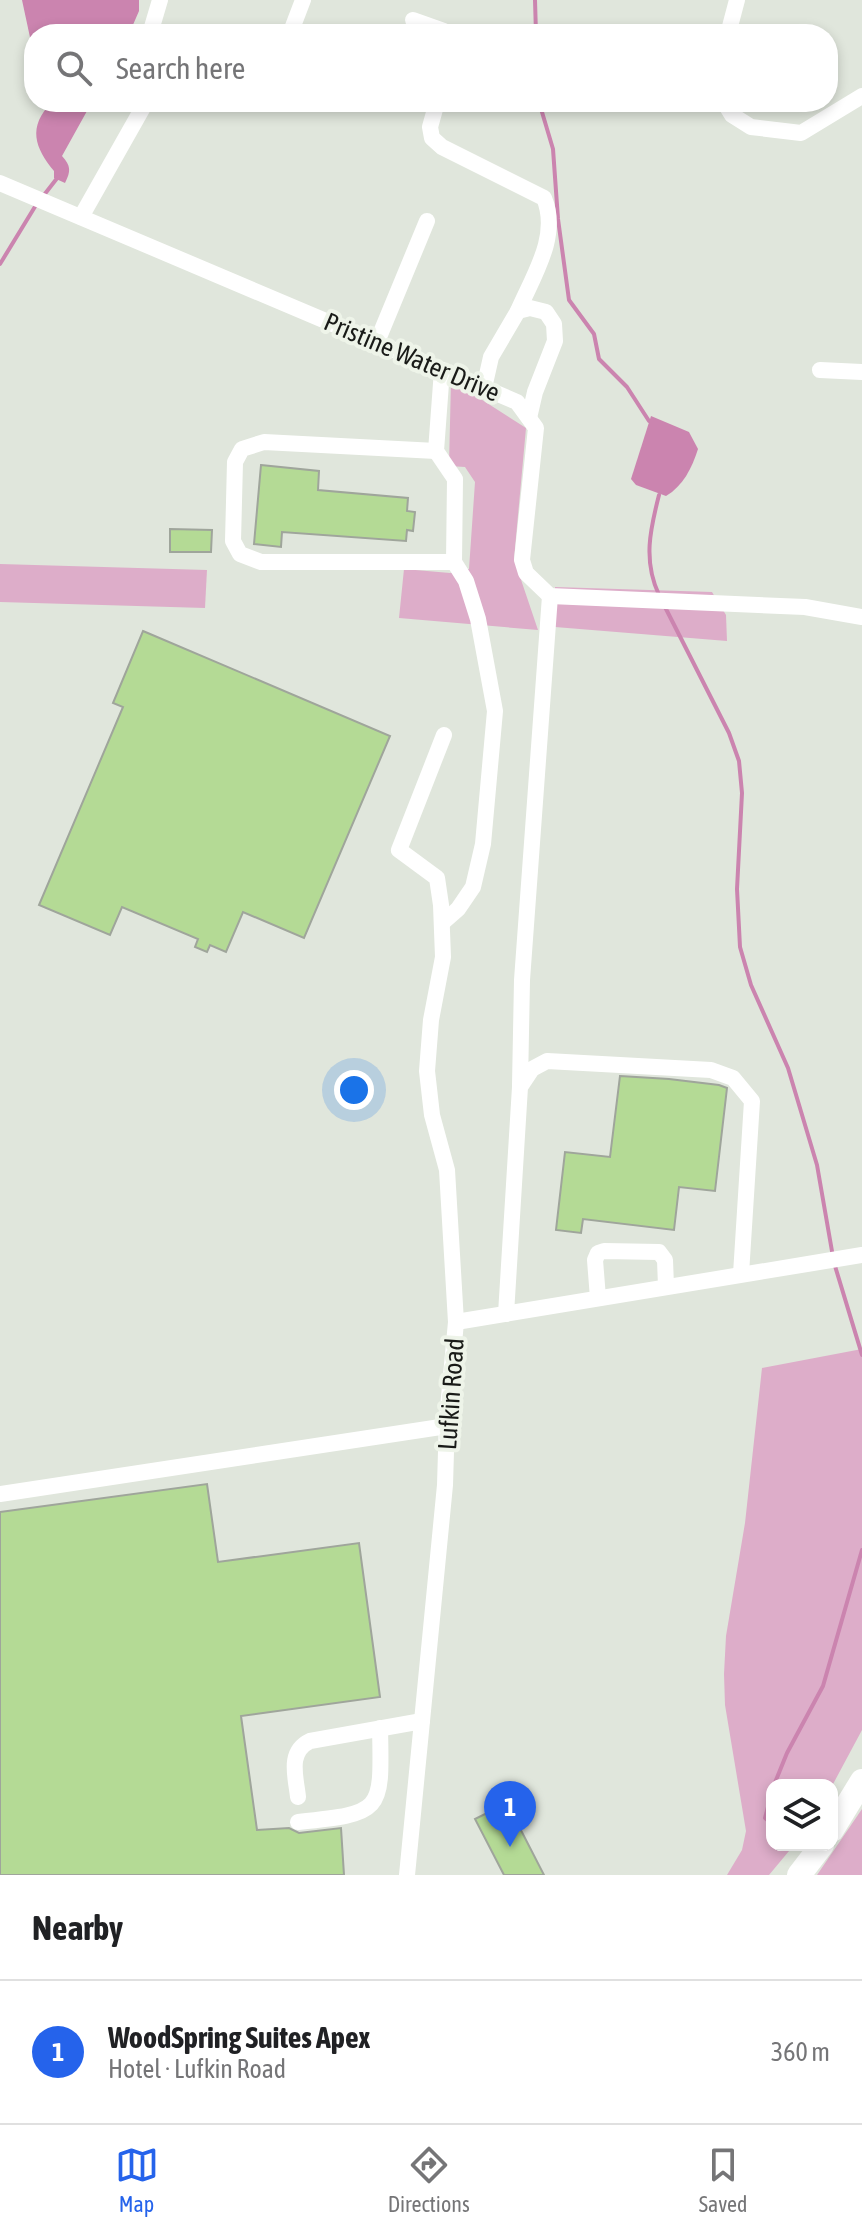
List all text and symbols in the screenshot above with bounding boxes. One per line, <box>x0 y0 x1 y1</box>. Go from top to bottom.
search box <box>24 24 838 112</box>
icon: search <box>52 46 96 90</box>
text: Search here <box>116 51 245 85</box>
street label: Pristine Water Drive <box>320 306 504 408</box>
your location <box>334 1070 374 1110</box>
street label: Lufkin Road <box>432 1337 470 1451</box>
map controls <box>766 1779 838 1851</box>
button: layers <box>766 1779 838 1851</box>
pin: 1 <box>484 1781 536 1847</box>
text: Nearby <box>32 1908 123 1947</box>
text: WoodSpring Suites Apex <box>108 2020 370 2054</box>
text: 1 <box>52 2037 64 2067</box>
text: 360 m <box>771 2037 830 2067</box>
text: Hotel · Lufkin Road <box>108 2054 286 2084</box>
tab: Map <box>115 2143 159 2217</box>
tab: Directions <box>388 2143 470 2217</box>
tab: Saved <box>699 2143 747 2217</box>

